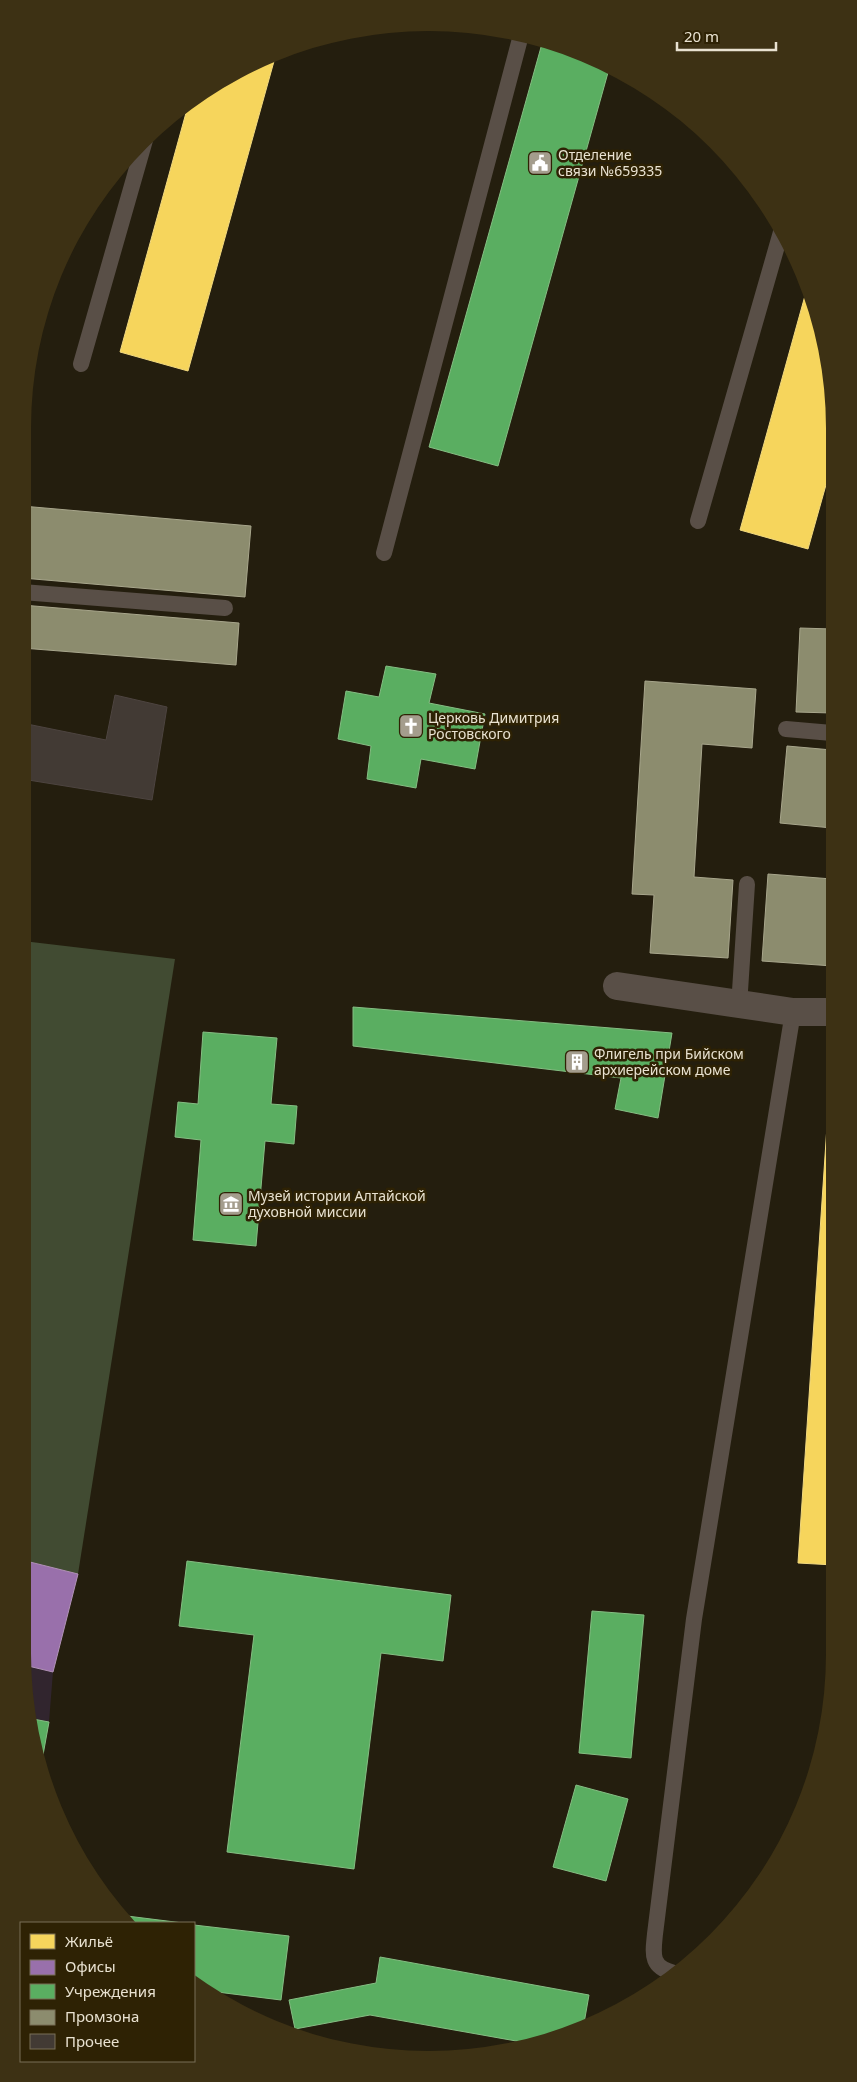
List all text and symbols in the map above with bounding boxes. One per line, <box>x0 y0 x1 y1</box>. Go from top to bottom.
scale bar <box>677 20 776 52</box>
text: 20 m <box>684 26 719 46</box>
place label: Отделение связи №659335 <box>558 145 662 180</box>
public building icon: Отделение связи №659335 <box>527 150 553 176</box>
place label: Церковь Димитрия Ростовского <box>428 708 559 743</box>
church icon: Церковь Димитрия Ростовского <box>398 713 424 739</box>
place label: Флигель при Бийском архиерейском доме <box>594 1044 744 1079</box>
building icon: Флигель при Бийском архиерейском доме <box>564 1049 590 1075</box>
place label: Музей истории Алтайской духовной миссии <box>248 1186 426 1221</box>
museum icon: Музей истории Алтайской духовной миссии <box>218 1191 244 1217</box>
legend <box>20 1922 195 2062</box>
text: Жильё <box>65 1931 113 1951</box>
text: Офисы <box>65 1956 116 1976</box>
text: Учреждения <box>65 1981 156 2001</box>
text: Промзона <box>65 2006 139 2026</box>
text: Прочее <box>65 2031 119 2051</box>

